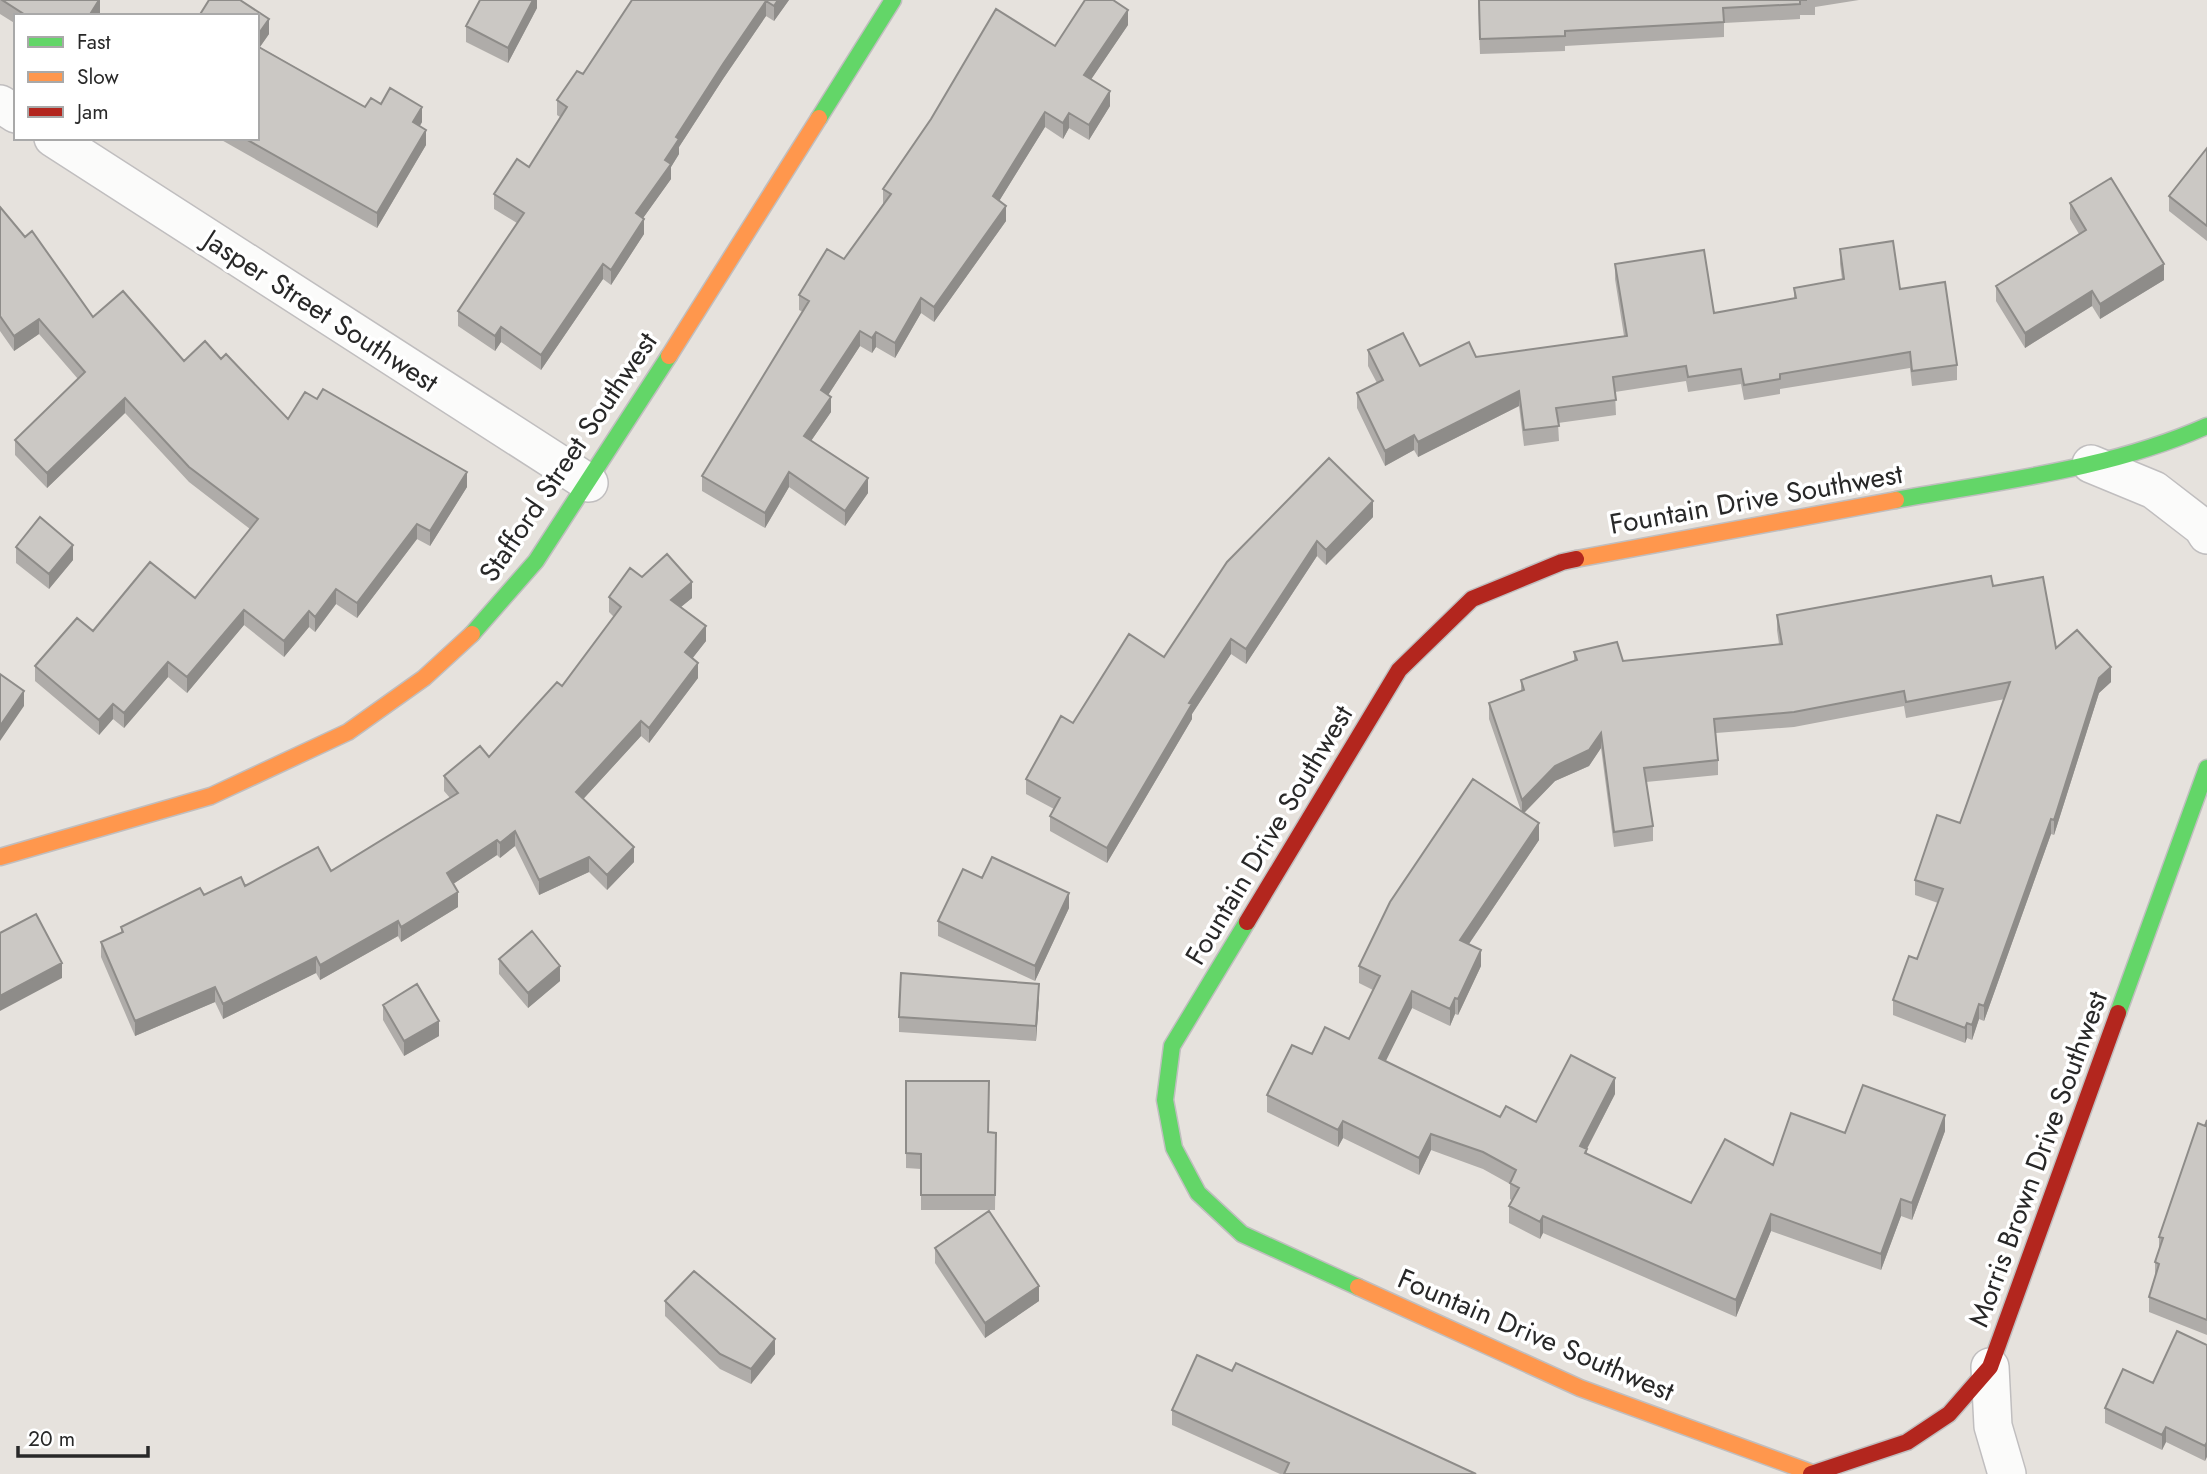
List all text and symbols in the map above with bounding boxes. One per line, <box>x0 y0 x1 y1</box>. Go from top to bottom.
legend <box>14 14 259 140</box>
text: Fast <box>77 27 110 57</box>
text: Slow <box>77 62 119 92</box>
text: Jam <box>74 97 109 127</box>
street label: Jasper Street Southwest <box>192 217 447 403</box>
street label: Stafford Street Southwest <box>469 324 667 590</box>
street label: Fountain Drive Southwest <box>1606 453 1906 545</box>
street label: Fountain Drive Southwest <box>1175 697 1363 973</box>
street label: Morris Brown Drive Southwest <box>1958 985 2118 1332</box>
street label: Fountain Drive Southwest <box>1391 1258 1681 1412</box>
scale bar <box>18 1414 147 1458</box>
text: 20 m <box>28 1424 75 1454</box>

